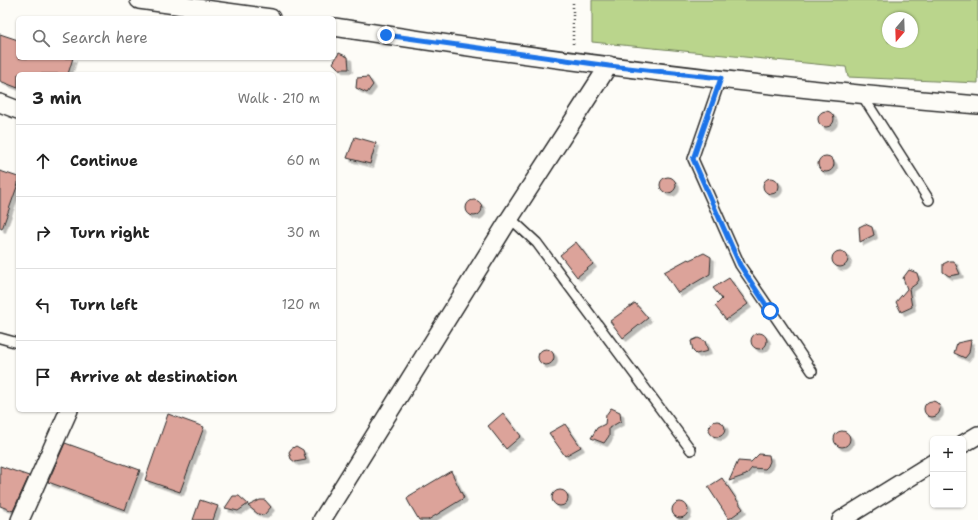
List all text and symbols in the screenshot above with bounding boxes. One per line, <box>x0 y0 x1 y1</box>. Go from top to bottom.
north arrow <box>882 12 918 48</box>
search box <box>16 16 336 60</box>
route end <box>377 26 395 44</box>
icon: search <box>30 27 52 49</box>
text: Search here <box>62 28 148 48</box>
text: 3 min <box>32 87 82 109</box>
text: Walk · 210 m <box>238 90 320 107</box>
icon: ahead <box>32 150 54 172</box>
text: Continue <box>70 151 138 171</box>
text: 60 m <box>287 152 320 169</box>
icon: right <box>32 222 54 244</box>
text: Turn right <box>70 223 150 243</box>
text: 30 m <box>286 224 320 241</box>
icon: left <box>32 294 54 316</box>
text: Turn left <box>70 295 138 315</box>
text: 120 m <box>282 296 320 313</box>
route start <box>761 302 779 320</box>
icon: arrive <box>32 366 54 388</box>
text: Arrive at destination <box>70 367 238 387</box>
map controls <box>930 436 966 508</box>
button: + <box>930 436 966 472</box>
button: − <box>930 472 966 508</box>

